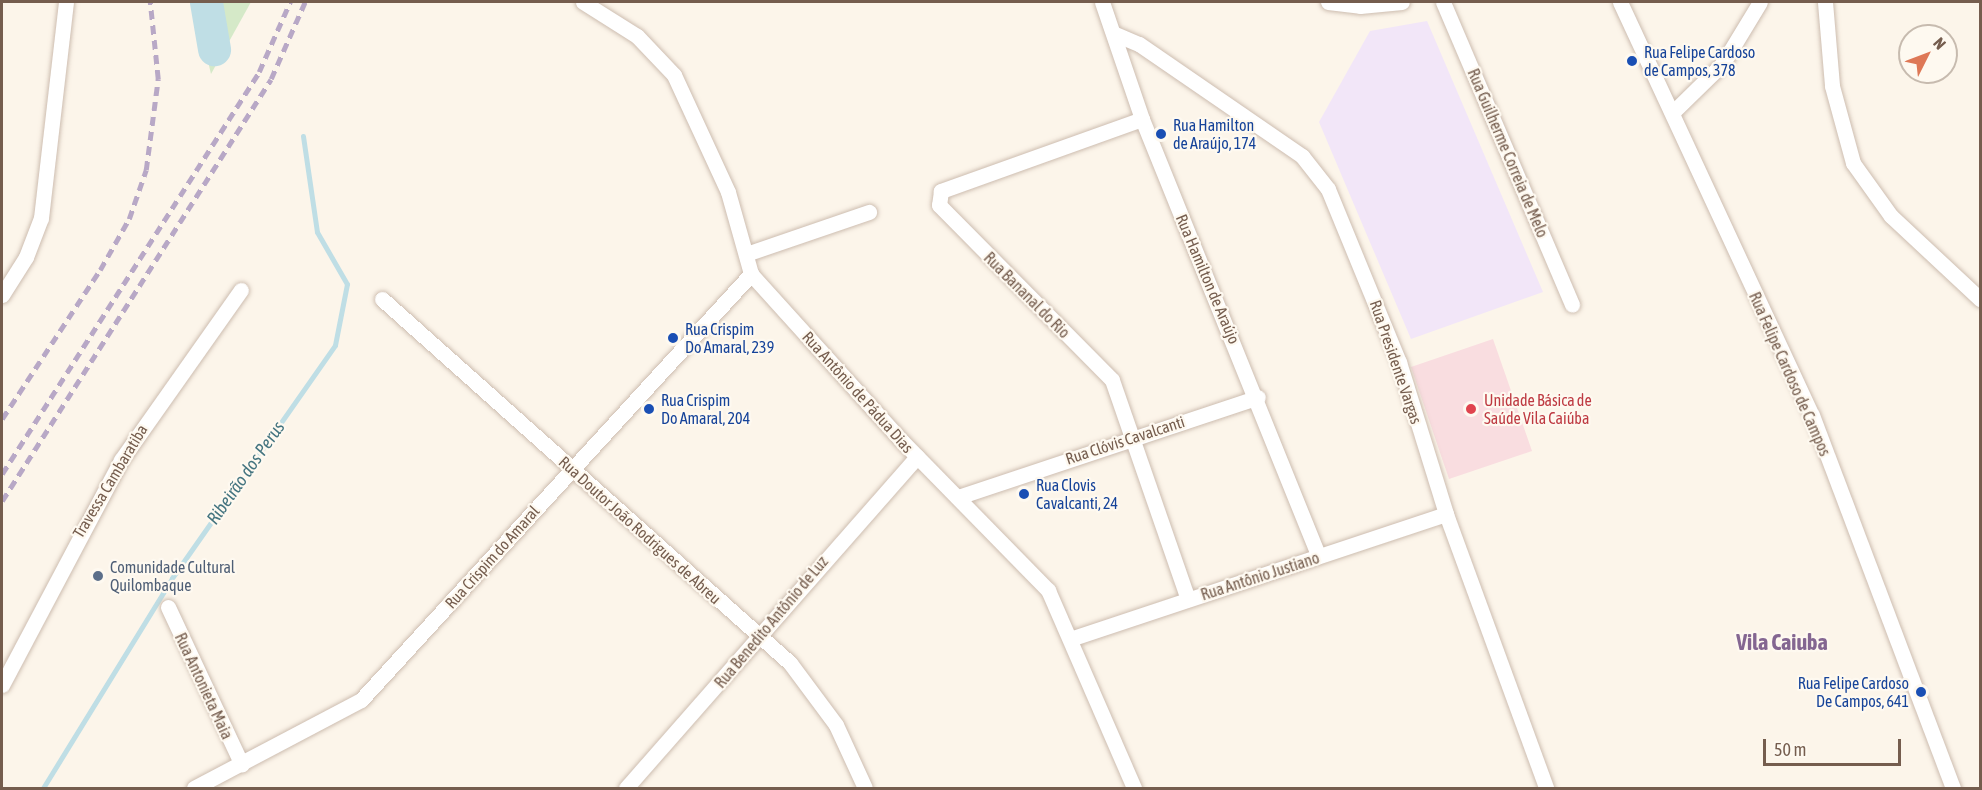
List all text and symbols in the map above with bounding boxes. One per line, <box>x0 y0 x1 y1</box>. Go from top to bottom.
north arrow <box>1898 24 1958 84</box>
text: N <box>1930 34 1950 53</box>
place label: Rua Felipe Cardoso de Campos, 378 <box>1644 42 1755 80</box>
marker: Rua Felipe Cardoso de Campos, 378 <box>1625 54 1639 68</box>
street label: Rua Guilherme Correia de Melo <box>1464 66 1552 240</box>
place label: Rua Hamilton de Araújo, 174 <box>1173 115 1256 153</box>
marker: Rua Hamilton de Araújo, 174 <box>1154 127 1168 141</box>
street label: Rua Hamilton de Araújo <box>1172 211 1244 347</box>
street label: Rua Bananal do Rio <box>980 248 1074 342</box>
street label: Rua Felipe Cardoso de Campos <box>1745 289 1835 459</box>
street label: Rua Presidente Vargas <box>1366 298 1426 426</box>
place label: Rua Crispim Do Amaral, 239 <box>685 319 774 357</box>
street label: Rua Antônio de Pádua Dias <box>798 327 918 457</box>
marker: Rua Crispim Do Amaral, 239 <box>666 331 680 345</box>
place label: Rua Crispim Do Amaral, 204 <box>661 390 750 428</box>
place label: Unidade Básica de Saúde Vila Caiúba <box>1484 390 1592 428</box>
marker: Unidade Básica de Saúde Vila Caiúba <box>1462 400 1480 418</box>
marker: Rua Crispim Do Amaral, 204 <box>642 402 656 416</box>
street label: Rua Clóvis Cavalcanti <box>1063 412 1187 468</box>
water label: Ribeirão dos Perus <box>202 417 290 529</box>
street label: Travessa Cambaratiba <box>69 421 151 541</box>
street label: Rua Doutor João Rodrigues de Abreu <box>555 452 725 608</box>
place label: Rua Clovis Cavalcanti, 24 <box>1036 475 1118 513</box>
marker: Rua Clovis Cavalcanti, 24 <box>1017 487 1031 501</box>
street label: Rua Crispim do Amaral <box>441 502 543 612</box>
street label: Rua Antônio Justiano <box>1198 548 1322 604</box>
street label: Rua Benedito Antônio de Luz <box>710 552 832 692</box>
place label: Comunidade Cultural Quilombaque <box>110 557 235 595</box>
marker: Comunidade Cultural Quilombaque <box>91 569 105 583</box>
street label: Rua Antonieta Maia <box>171 630 237 742</box>
district label: Vila Caiuba <box>1736 630 1828 656</box>
place label: Rua Felipe Cardoso De Campos, 641 <box>1798 673 1909 711</box>
marker: Rua Felipe Cardoso De Campos, 641 <box>1914 685 1928 699</box>
scale bar <box>1766 727 1904 765</box>
text: 50 m <box>1774 739 1806 760</box>

